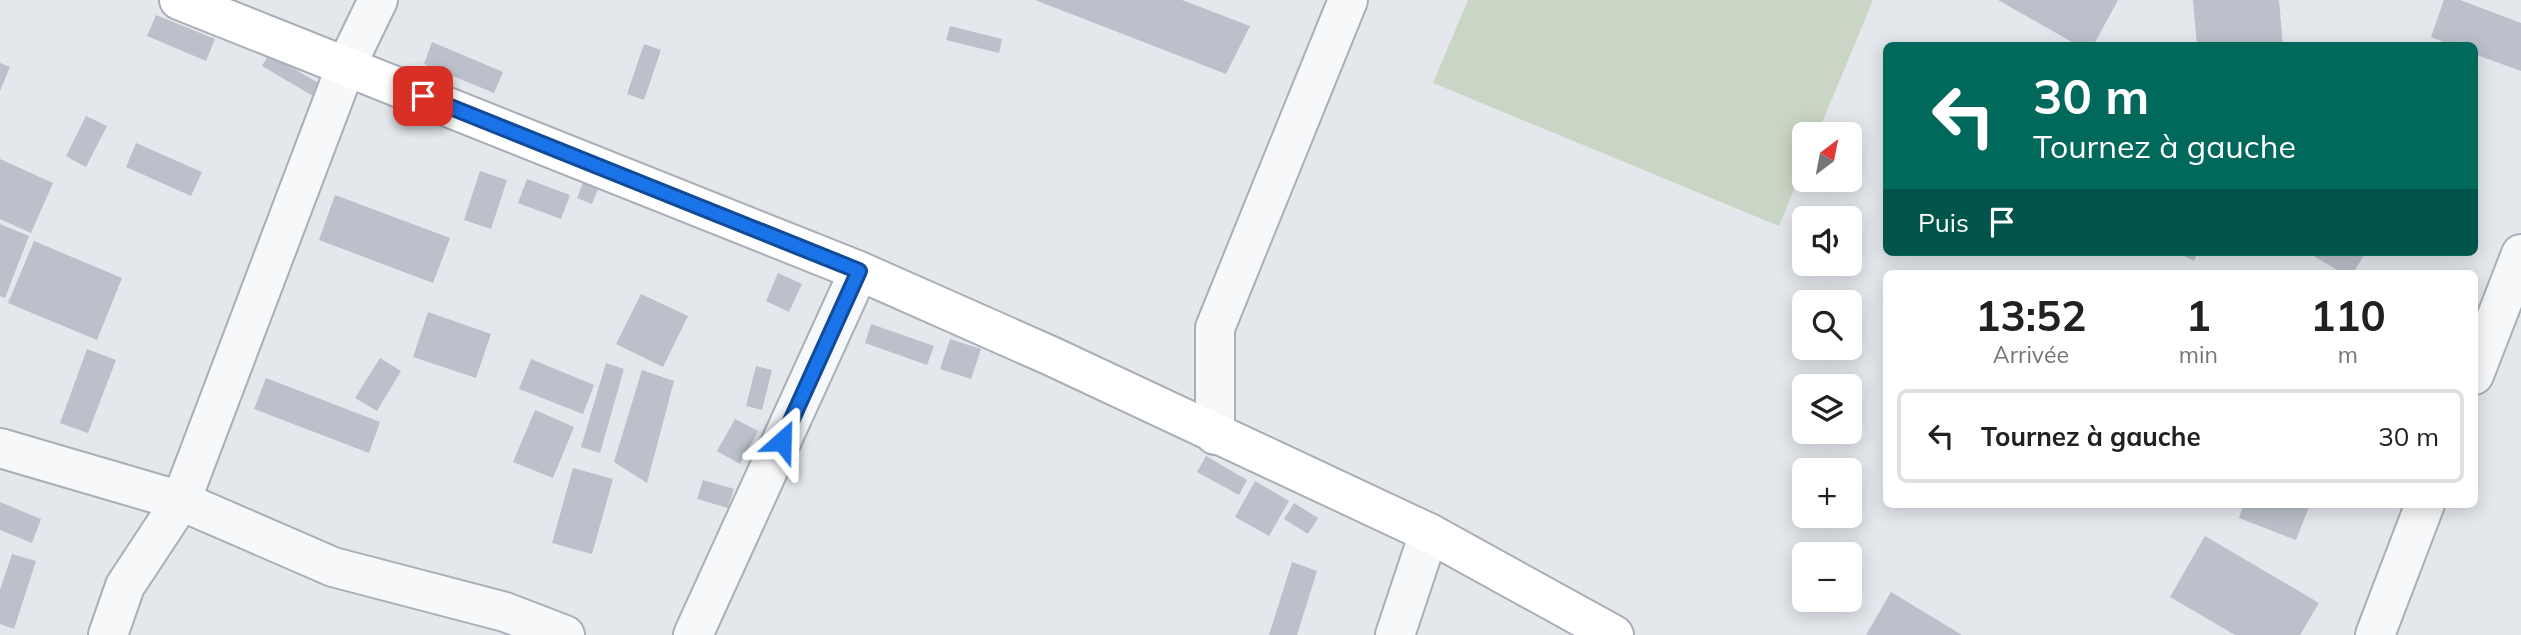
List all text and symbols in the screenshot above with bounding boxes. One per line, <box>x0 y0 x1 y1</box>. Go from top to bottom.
text: 30 m <box>2033 65 2149 126</box>
pin <box>393 66 453 126</box>
icon: left <box>1918 70 2009 161</box>
icon: arrive <box>404 77 442 115</box>
north arrow <box>1792 122 1862 192</box>
map controls <box>1792 122 1862 612</box>
text: Tournez à gauche <box>2033 126 2296 166</box>
icon: arrive <box>1983 203 2021 241</box>
button: sound <box>1792 206 1862 276</box>
text: Puis <box>1918 206 1969 239</box>
text: 13:52 <box>1975 289 2086 342</box>
text: 1 <box>2186 289 2211 342</box>
text: 110 <box>2310 289 2386 342</box>
button: search <box>1792 290 1862 360</box>
text: Arrivée <box>1993 340 2069 369</box>
text: min <box>2179 340 2218 369</box>
text: m <box>2338 340 2358 369</box>
button: layers <box>1792 374 1862 444</box>
position arrow <box>745 404 819 478</box>
icon: left <box>1922 417 1960 455</box>
text: Tournez à gauche <box>1981 420 2201 453</box>
text: 30 m <box>2378 420 2439 453</box>
button: + <box>1792 458 1862 528</box>
button: − <box>1792 542 1862 612</box>

